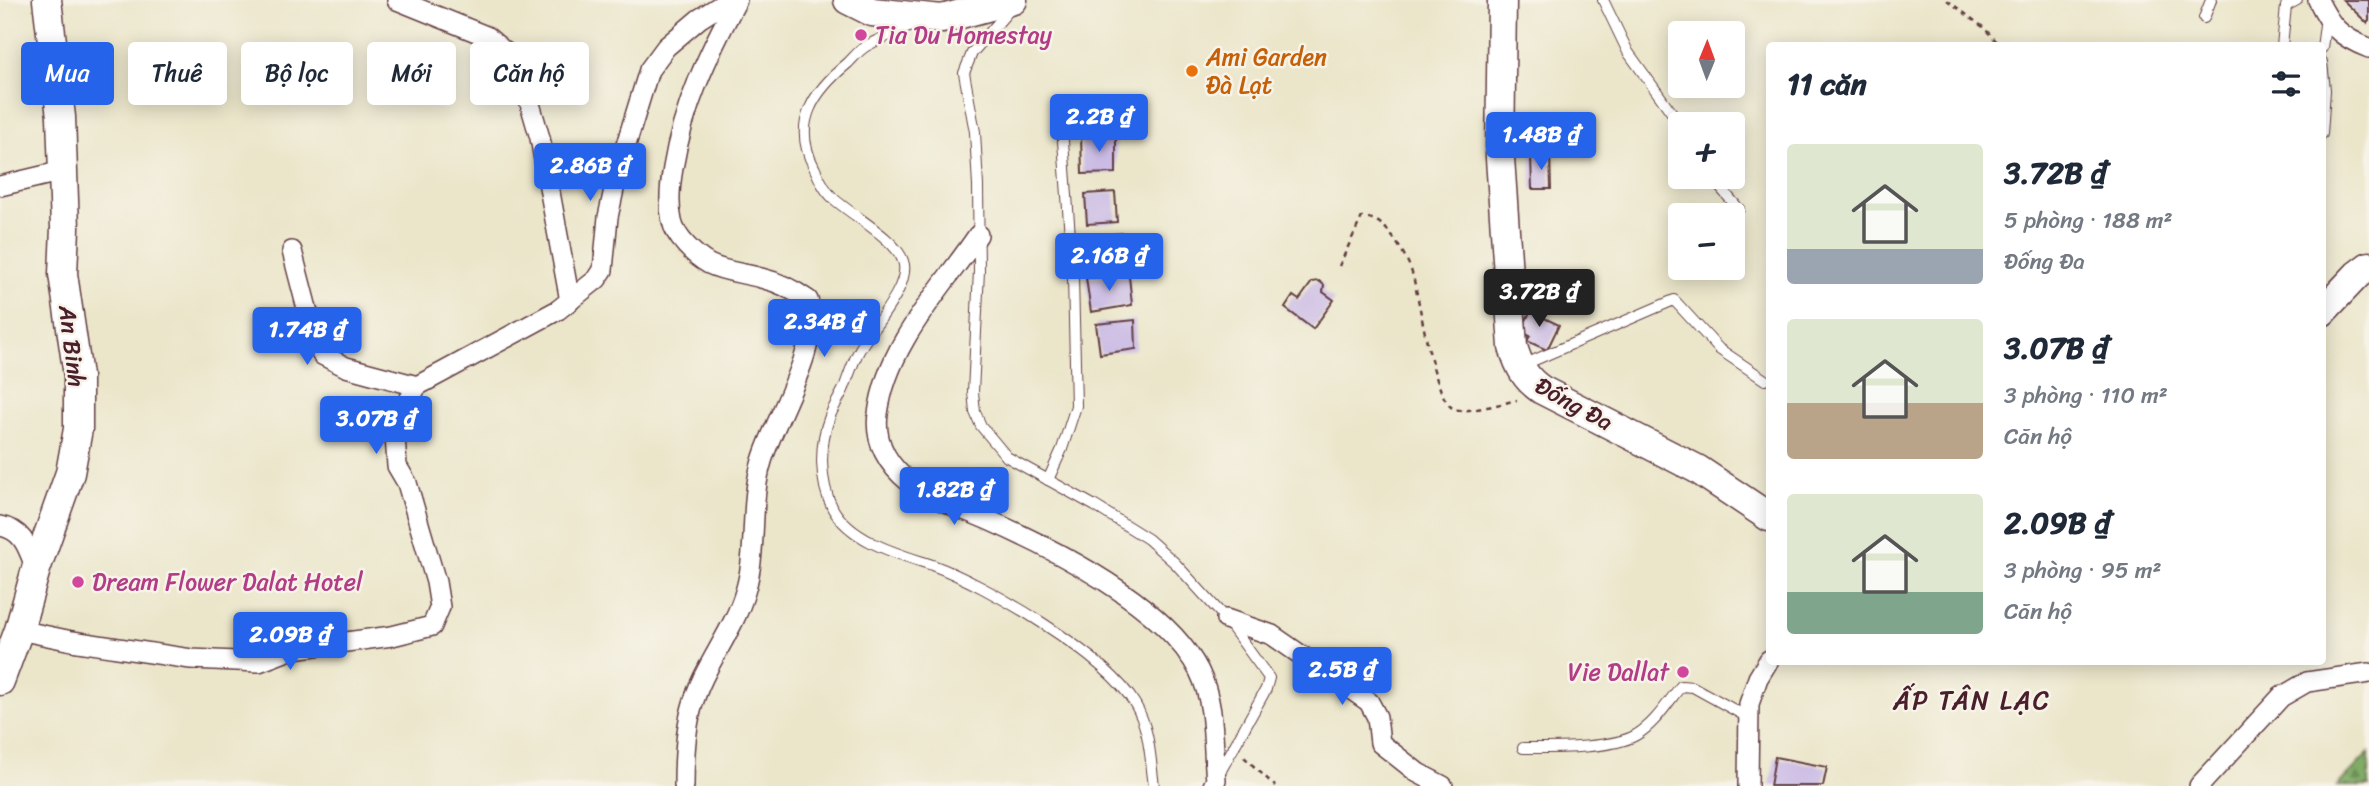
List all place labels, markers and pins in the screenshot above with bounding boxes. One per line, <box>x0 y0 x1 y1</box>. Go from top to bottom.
place label: Tia Du Homestay <box>875 14 1052 56</box>
marker: Tia Du Homestay <box>853 27 869 43</box>
place label: Ami Garden Đà Lạt <box>1205 36 1327 106</box>
marker: Ami Garden Đà Lạt <box>1184 63 1200 79</box>
pin: 2.2B ₫ <box>1042 94 1156 154</box>
pin: 1.48B ₫ <box>1476 113 1606 172</box>
pin: 2.86B ₫ <box>525 144 655 203</box>
pin: 2.16B ₫ <box>1044 233 1174 293</box>
pin: 3.72B ₫ <box>1474 270 1604 329</box>
pin: 2.34B ₫ <box>759 300 889 359</box>
pin: 1.74B ₫ <box>242 308 372 367</box>
pin: 3.07B ₫ <box>311 396 441 456</box>
pin: 1.82B ₫ <box>889 468 1019 527</box>
place label: Dream Flower Dalat Hotel <box>92 561 364 603</box>
marker: Dream Flower Dalat Hotel <box>70 574 86 590</box>
pin: 2.09B ₫ <box>225 612 355 672</box>
pin: 2.5B ₫ <box>1285 648 1399 707</box>
place label: Vie Dallat <box>1568 651 1670 693</box>
marker: Vie Dallat <box>1675 664 1691 680</box>

